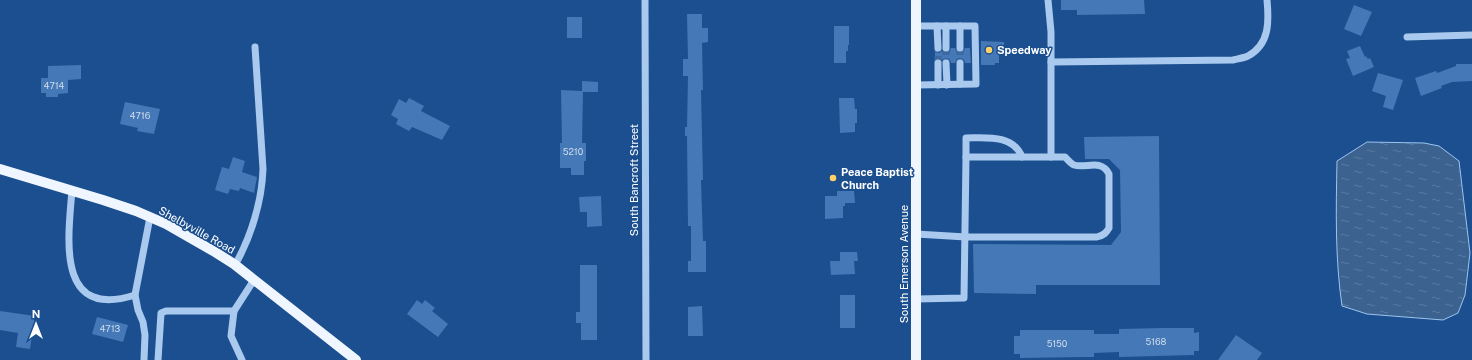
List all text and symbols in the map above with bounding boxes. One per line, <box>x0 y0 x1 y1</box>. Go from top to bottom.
place label: Speedway <box>997 44 1052 56</box>
marker: Speedway <box>984 45 994 55</box>
house number: 4714 <box>44 80 65 91</box>
house number: 4716 <box>130 110 151 121</box>
street label: South Bancroft Street <box>628 124 640 236</box>
house number: 5210 <box>563 146 584 157</box>
place label: Peace Baptist Church <box>841 166 914 191</box>
marker: Peace Baptist Church <box>828 173 838 183</box>
street label: Shelbyville Road <box>157 204 237 256</box>
street label: South Emerson Avenue <box>898 205 910 323</box>
north arrow <box>16 304 56 344</box>
text: N <box>32 308 40 320</box>
house number: 4713 <box>100 323 121 334</box>
house number: 5168 <box>1146 336 1167 347</box>
house number: 5150 <box>1047 338 1068 349</box>

